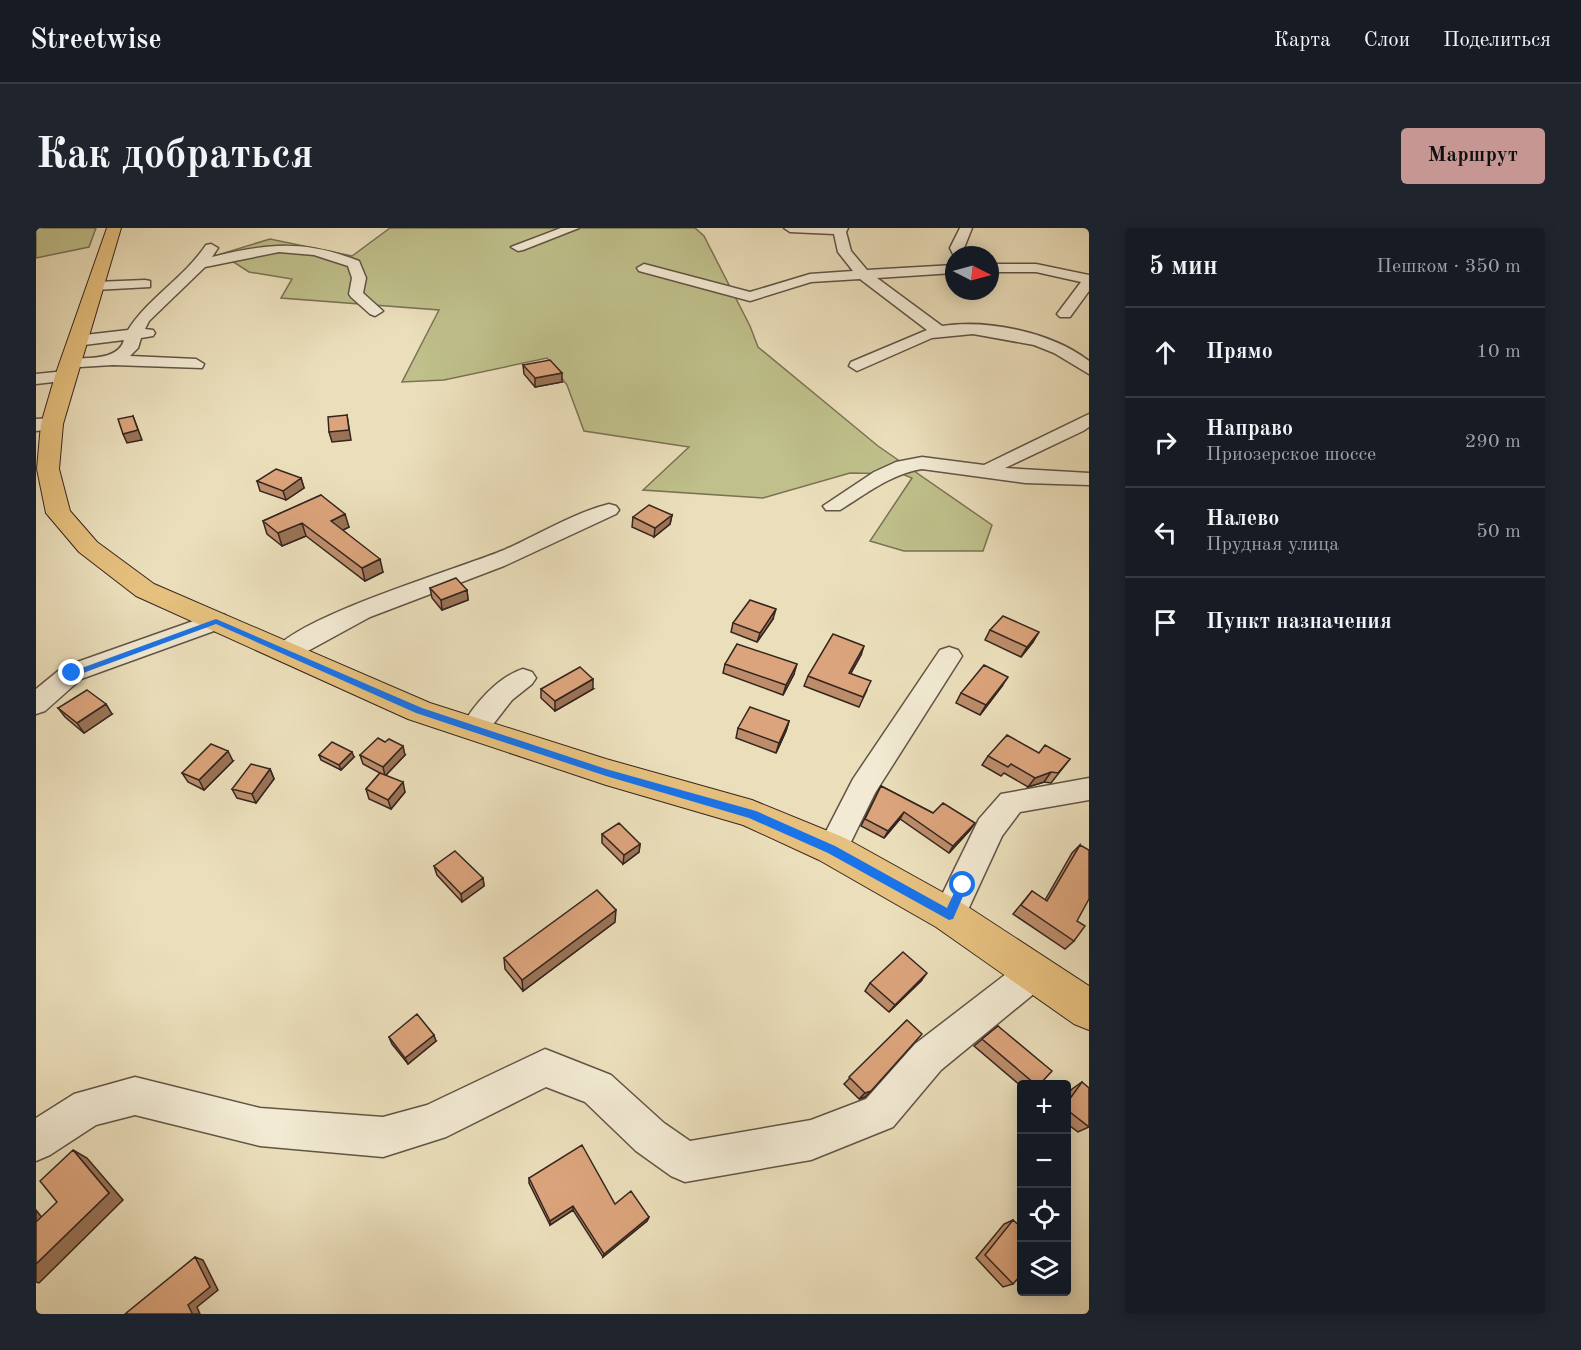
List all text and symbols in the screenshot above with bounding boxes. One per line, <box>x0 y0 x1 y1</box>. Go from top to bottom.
text: Streetwise <box>30 27 162 55</box>
text: Карта <box>1274 30 1331 51</box>
text: Слои <box>1364 30 1410 51</box>
text: Поделиться <box>1443 30 1551 51</box>
button: Маршрут <box>1401 128 1545 184</box>
text: Как добраться <box>36 135 313 177</box>
north arrow <box>945 246 999 300</box>
text: 5 мин <box>1149 254 1218 280</box>
text: Пешком · 350 m <box>1376 257 1521 277</box>
icon: ahead <box>1149 336 1182 369</box>
text: Прямо <box>1206 341 1273 363</box>
text: 10 m <box>1476 342 1521 362</box>
text: Направо <box>1206 418 1293 440</box>
icon: right <box>1149 426 1182 459</box>
text: 290 m <box>1465 432 1521 452</box>
text: Приозерское шоссе <box>1206 445 1376 465</box>
text: Налево <box>1206 508 1279 530</box>
icon: left <box>1149 516 1182 549</box>
text: 50 m <box>1476 522 1521 542</box>
text: Прудная улица <box>1206 535 1339 555</box>
icon: arrive <box>1149 606 1182 639</box>
text: Пункт назначения <box>1206 611 1392 633</box>
route end <box>58 659 84 685</box>
route start <box>949 871 975 897</box>
map controls <box>1017 1080 1071 1296</box>
button: + <box>1017 1080 1071 1134</box>
button: − <box>1017 1134 1071 1188</box>
button: locate <box>1017 1188 1071 1242</box>
button: layers <box>1017 1242 1071 1296</box>

